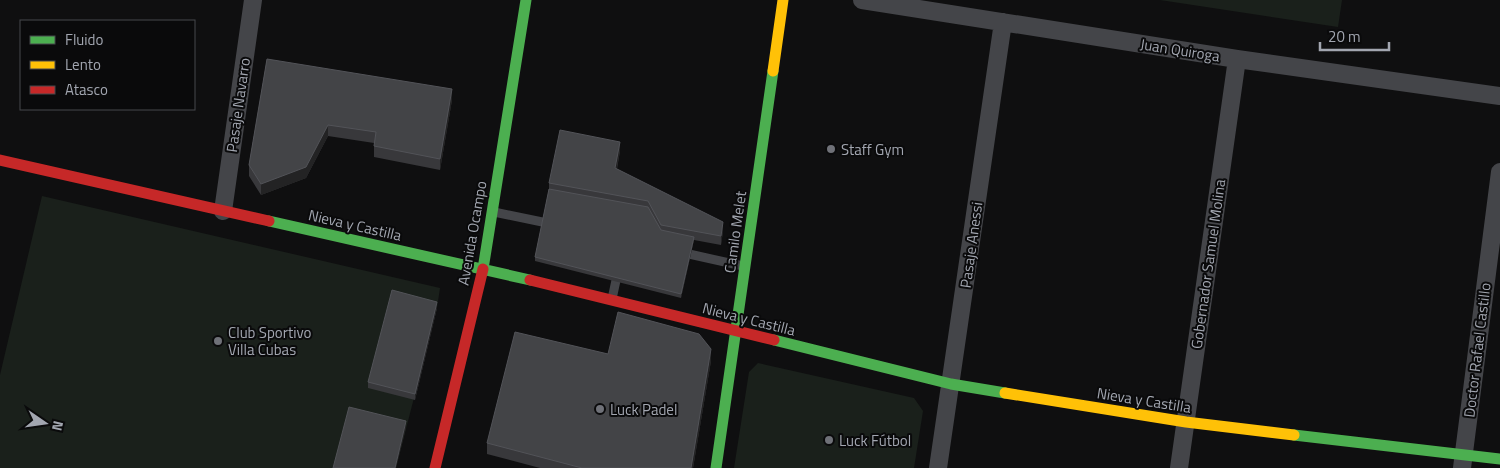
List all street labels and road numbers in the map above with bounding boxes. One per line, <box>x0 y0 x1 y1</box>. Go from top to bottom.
street label: Juan Quiroga <box>1138 32 1222 68</box>
street label: Pasaje Navarro <box>220 56 256 154</box>
street label: Gobernador Samuel Molina <box>1185 177 1231 350</box>
street label: Avenida Ocampo <box>451 179 493 287</box>
street label: Camilo Melet <box>718 189 752 274</box>
street label: Pasaje Anessi <box>954 200 988 290</box>
street label: Nieva y Castilla <box>306 203 404 247</box>
street label: Doctor Rafael Castillo <box>1457 281 1497 419</box>
street label: Nieva y Castilla <box>700 296 798 342</box>
street label: Nieva y Castilla <box>1095 381 1193 419</box>

